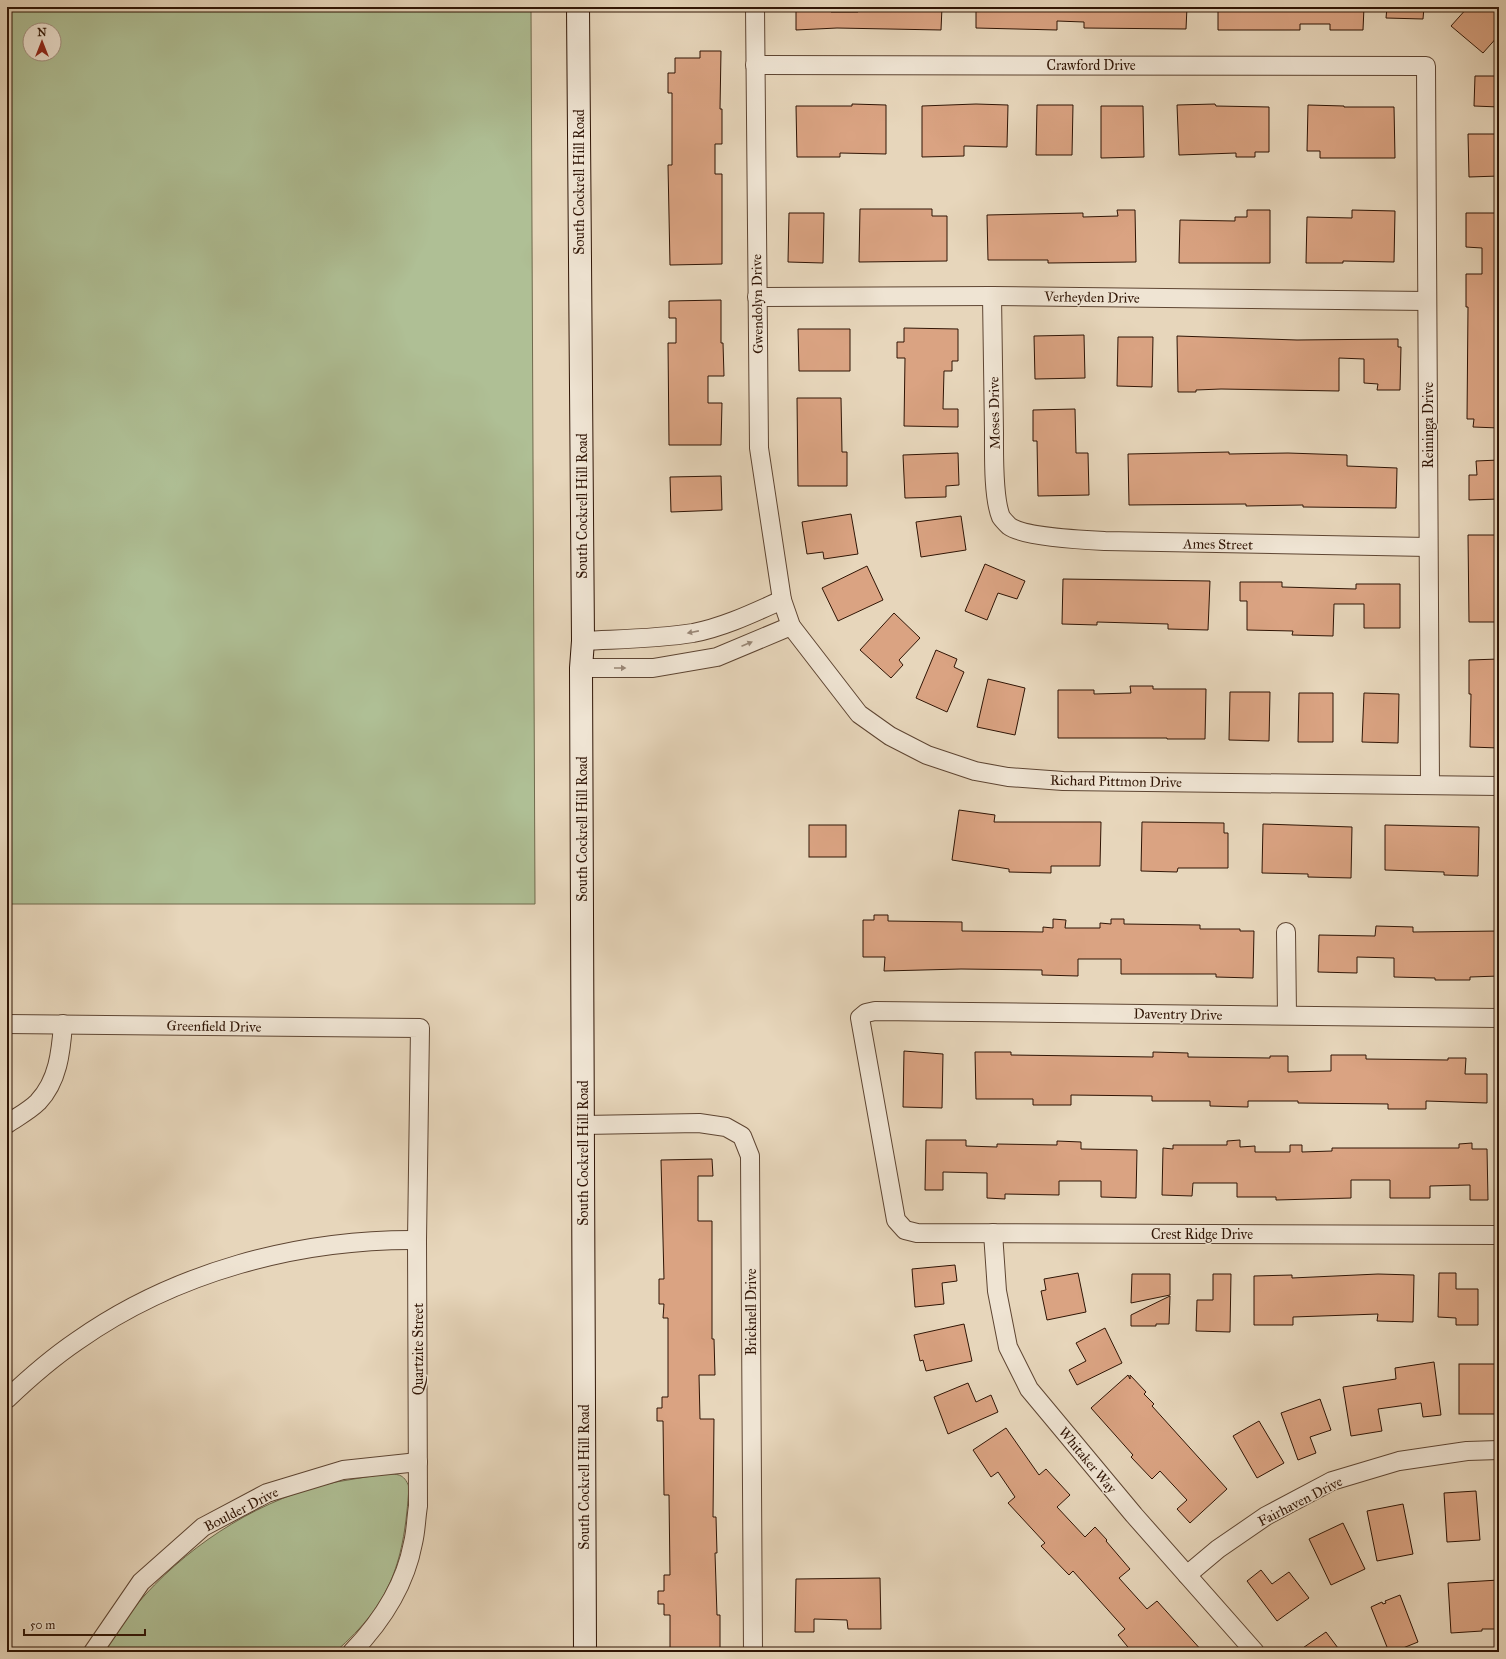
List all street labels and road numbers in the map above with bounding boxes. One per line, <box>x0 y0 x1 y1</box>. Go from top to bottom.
street label: Crawford Drive <box>1046 57 1136 74</box>
street label: South Cockrell Hill Road <box>571 109 588 255</box>
street label: Gwendolyn Drive <box>748 254 767 354</box>
street label: Verheyden Drive <box>1043 288 1140 307</box>
street label: Moses Drive <box>985 376 1004 450</box>
street label: Reininga Drive <box>1420 382 1437 468</box>
street label: South Cockrell Hill Road <box>574 433 591 579</box>
street label: Ames Street <box>1182 535 1253 554</box>
street label: South Cockrell Hill Road <box>574 756 591 902</box>
street label: Richard Pittmon Drive <box>1050 772 1182 791</box>
street label: Daventry Drive <box>1133 1005 1223 1024</box>
street label: Greenfield Drive <box>166 1017 262 1036</box>
street label: South Cockrell Hill Road <box>575 1080 592 1226</box>
street label: Crest Ridge Drive <box>1151 1226 1253 1243</box>
street label: Bricknell Drive <box>743 1268 760 1356</box>
street label: Quartzite Street <box>410 1303 427 1395</box>
street label: South Cockrell Hill Road <box>576 1404 593 1550</box>
street label: Whitaker Way <box>1055 1424 1121 1497</box>
street label: Fairhaven Drive <box>1255 1473 1345 1530</box>
street label: Boulder Drive <box>201 1483 281 1535</box>

